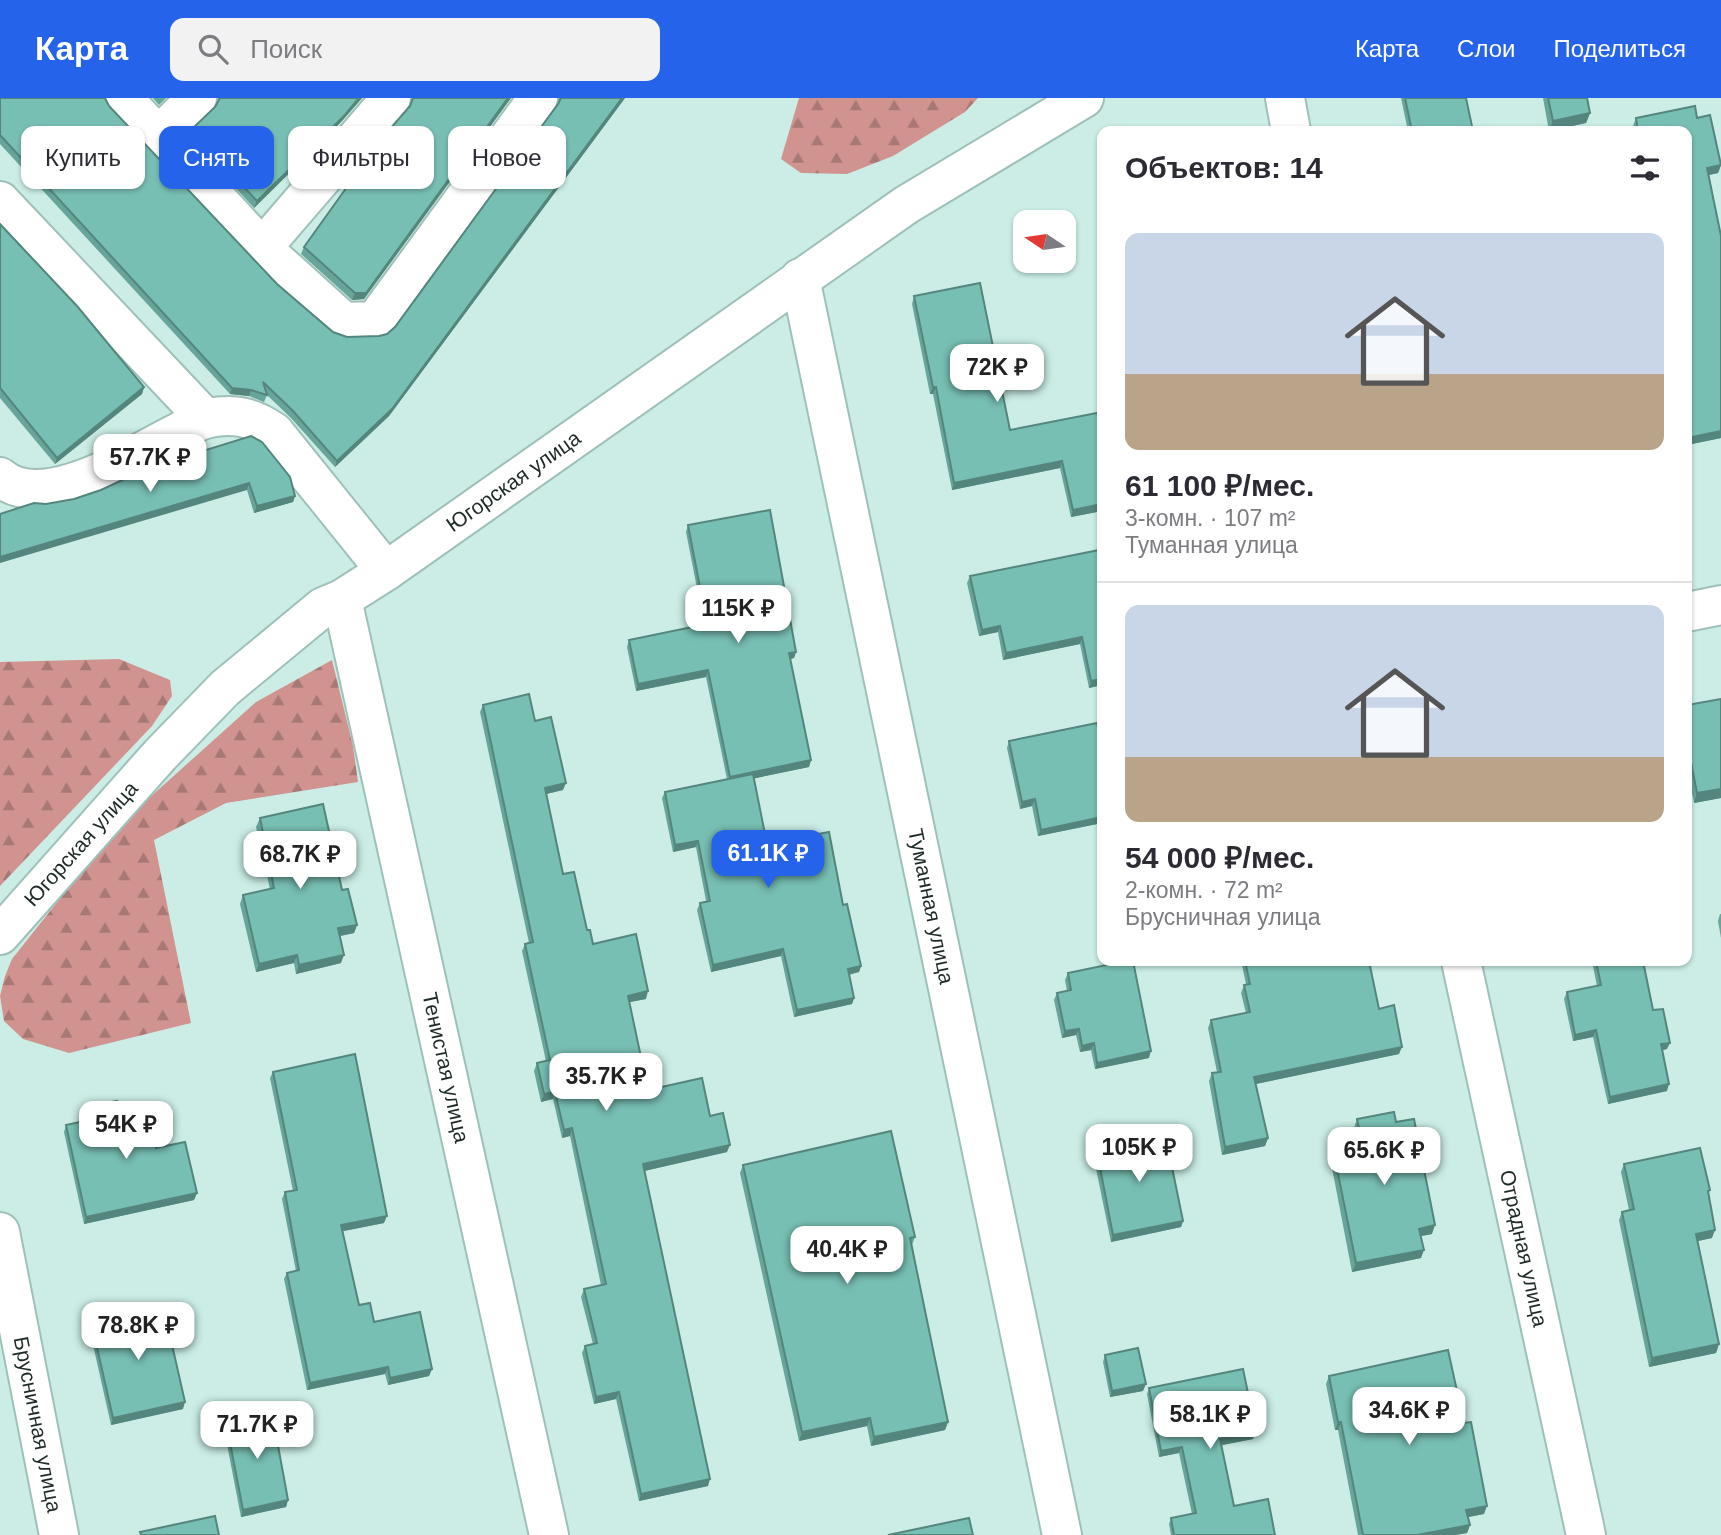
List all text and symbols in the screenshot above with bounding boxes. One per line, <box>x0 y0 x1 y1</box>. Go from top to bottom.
search box <box>170 18 660 81</box>
text: Карта <box>35 30 128 67</box>
icon: search <box>194 30 232 68</box>
text: Поиск <box>250 34 322 64</box>
text: Карта <box>1355 35 1419 62</box>
text: Слои <box>1457 35 1515 62</box>
text: Поделиться <box>1553 35 1686 62</box>
chip: Купить <box>21 126 145 189</box>
chip: Снять <box>159 126 274 189</box>
chip: Фильтры <box>288 126 434 189</box>
chip: Новое <box>448 126 566 189</box>
icon: filters <box>1626 149 1664 187</box>
text: Объектов: 14 <box>1125 151 1323 184</box>
north arrow <box>1013 210 1076 273</box>
map controls <box>1013 210 1076 273</box>
icon: home <box>1332 278 1458 404</box>
pin: 72K ₽ <box>948 344 1046 404</box>
text: 72K ₽ <box>966 354 1028 380</box>
street label: Югорская улица <box>442 426 585 536</box>
pin: 57.7K ₽ <box>85 434 215 494</box>
text: 57.7K ₽ <box>109 444 191 470</box>
text: 61 100 ₽/мес. <box>1125 469 1314 502</box>
text: 3-комн. · 107 m² <box>1125 505 1296 531</box>
text: Туманная улица <box>1125 532 1298 558</box>
pin: 115K ₽ <box>681 586 795 645</box>
text: 115K ₽ <box>701 595 775 621</box>
icon: home <box>1332 650 1458 776</box>
street label: Югорская улица <box>19 776 142 910</box>
street label: Туманная улица <box>904 827 959 986</box>
pin: 61.1K ₽ <box>703 830 833 890</box>
pin: 68.7K ₽ <box>235 832 365 891</box>
text: 61.1K ₽ <box>727 840 809 866</box>
text: 68.7K ₽ <box>259 841 341 867</box>
text: 54 000 ₽/мес. <box>1125 841 1314 874</box>
text: 2-комн. · 72 m² <box>1125 877 1283 903</box>
text: Брусничная улица <box>1125 904 1320 930</box>
street label: Тенистая улица <box>418 990 474 1145</box>
pin: 35.7K ₽ <box>541 1054 671 1113</box>
text: 35.7K ₽ <box>565 1063 647 1089</box>
pin: 54K ₽ <box>77 1102 175 1161</box>
text: 54K ₽ <box>95 1111 157 1137</box>
pin: 105K ₽ <box>1082 1124 1196 1184</box>
pin: 65.6K ₽ <box>1319 1128 1449 1187</box>
text: 105K ₽ <box>1102 1134 1176 1160</box>
text: 65.6K ₽ <box>1343 1137 1425 1163</box>
street label: Отрадная улица <box>1496 1168 1552 1329</box>
pin: 40.4K ₽ <box>782 1226 912 1286</box>
text: 40.4K ₽ <box>806 1236 888 1262</box>
pin: 78.8K ₽ <box>73 1302 203 1362</box>
text: 78.8K ₽ <box>97 1312 179 1338</box>
street label: Брусничная улица <box>10 1334 66 1514</box>
pin: 34.6K ₽ <box>1344 1388 1474 1447</box>
pin: 58.1K ₽ <box>1145 1392 1275 1451</box>
text: 34.6K ₽ <box>1368 1397 1450 1423</box>
text: 58.1K ₽ <box>1169 1401 1251 1427</box>
pin: 71.7K ₽ <box>192 1402 322 1461</box>
text: 71.7K ₽ <box>216 1411 298 1437</box>

